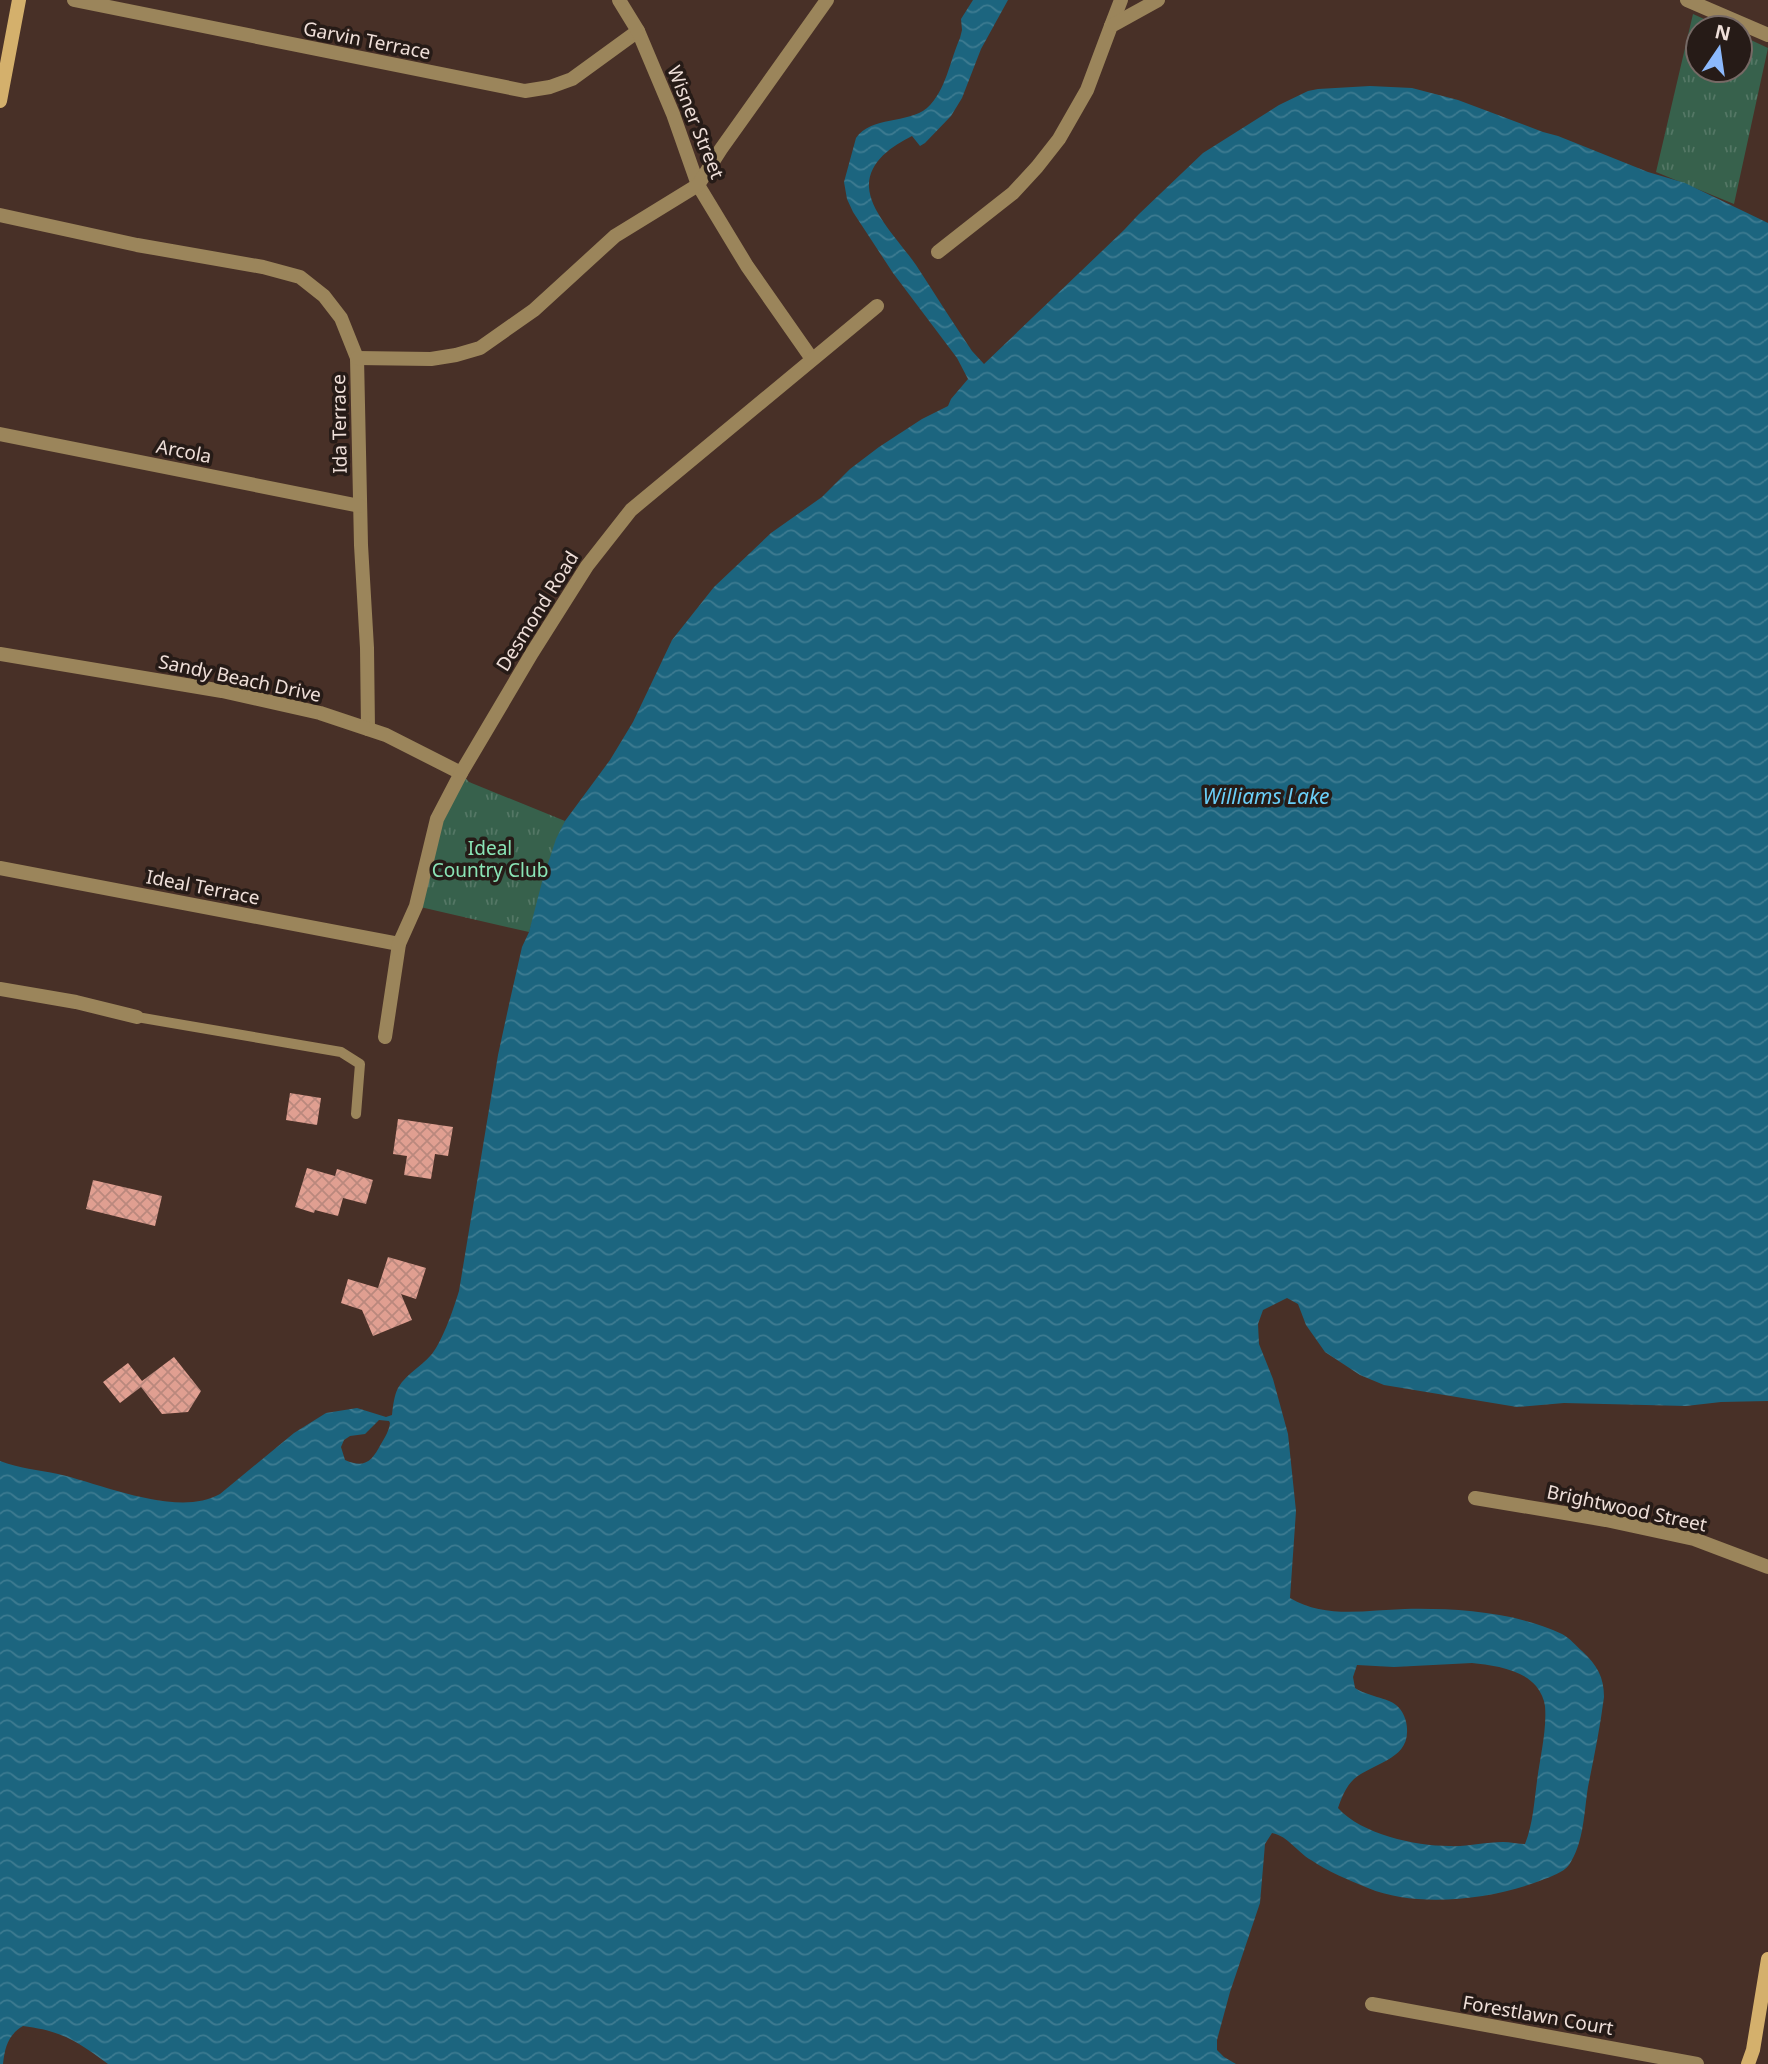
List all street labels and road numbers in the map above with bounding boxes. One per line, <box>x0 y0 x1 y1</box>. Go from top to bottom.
street label: Garvin Terrace <box>301 15 433 65</box>
street label: Wisner Street <box>661 62 731 183</box>
street label: Ida Terrace <box>325 374 353 474</box>
street label: Arcola <box>154 433 214 469</box>
street label: Desmond Road <box>490 546 584 676</box>
street label: Sandy Beach Drive <box>156 648 324 708</box>
street label: Ideal Terrace <box>144 863 262 911</box>
street label: Brightwood Street <box>1545 1478 1710 1538</box>
street label: Forestlawn Court <box>1461 1989 1616 2041</box>

